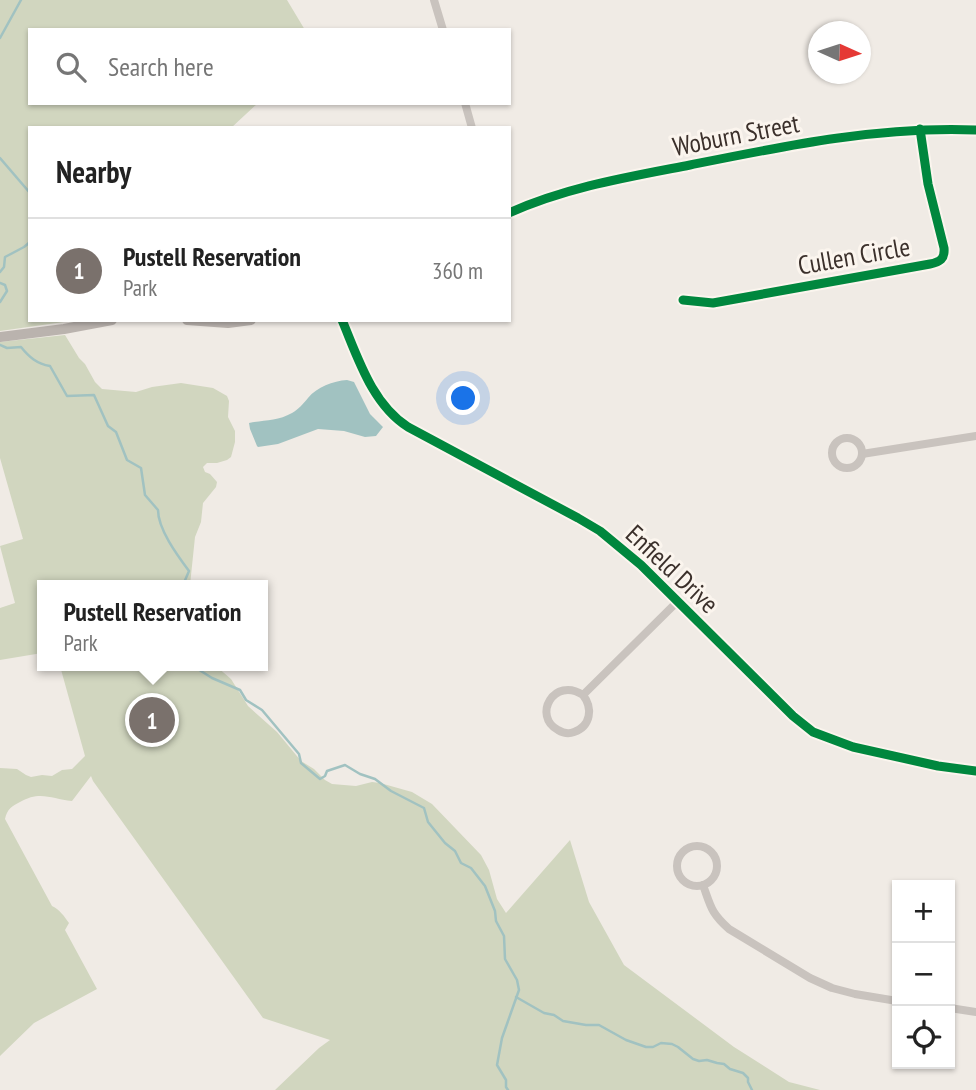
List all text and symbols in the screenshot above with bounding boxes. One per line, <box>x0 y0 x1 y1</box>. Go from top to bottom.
north arrow <box>808 21 871 84</box>
search box <box>28 28 511 105</box>
icon: search <box>52 48 90 86</box>
text: Search here <box>108 50 214 83</box>
street label: Woburn Street <box>670 106 802 163</box>
text: Nearby <box>56 152 131 191</box>
street label: Cullen Circle <box>795 229 913 282</box>
text: Pustell Reservation <box>123 240 301 273</box>
text: 1 <box>74 256 85 285</box>
text: 360 m <box>432 256 483 285</box>
text: Park <box>123 273 157 302</box>
your location <box>446 381 480 415</box>
street label: Enfield Drive <box>619 517 726 620</box>
popup <box>37 580 268 671</box>
text: Pustell Reservation <box>64 595 241 628</box>
text: Park <box>64 628 98 657</box>
pin: 1 <box>129 694 175 746</box>
map controls <box>892 880 955 1069</box>
button: + <box>892 880 955 943</box>
button: − <box>892 943 955 1006</box>
button: locate <box>892 1006 955 1069</box>

